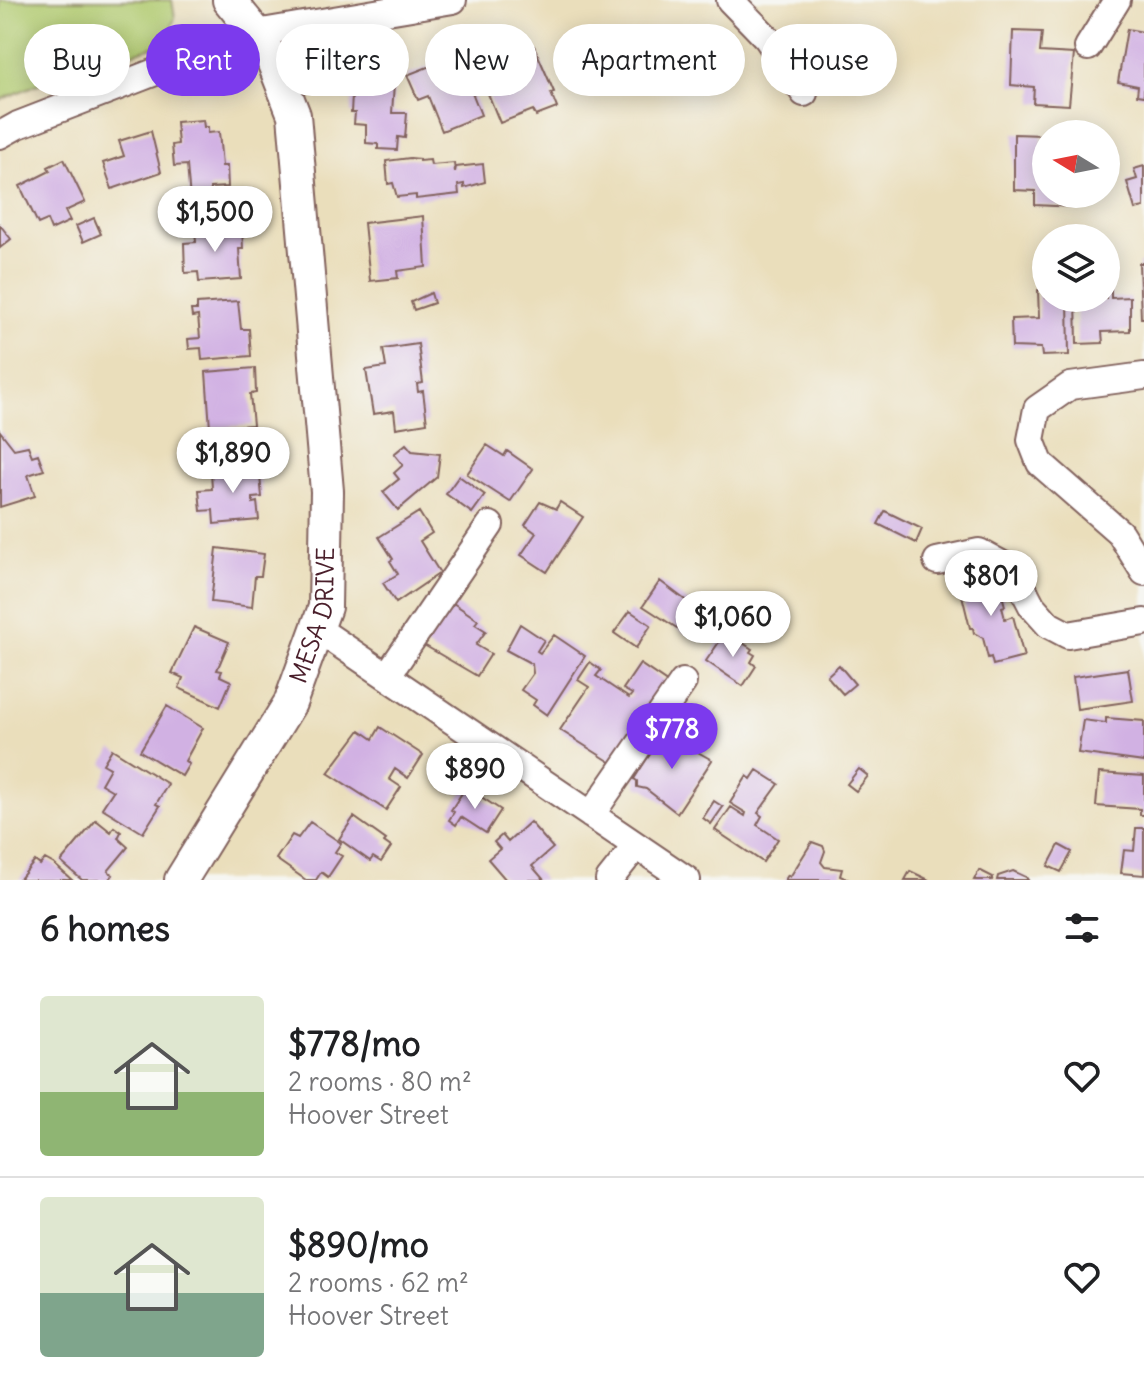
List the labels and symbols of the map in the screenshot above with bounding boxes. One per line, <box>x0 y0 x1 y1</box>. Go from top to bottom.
north arrow <box>1032 120 1120 208</box>
pin: $1,500 <box>150 186 280 254</box>
pin: $1,890 <box>168 427 298 495</box>
street label: MESA DRIVE <box>283 547 340 687</box>
pin: $801 <box>944 550 1038 618</box>
pin: $1,060 <box>668 591 798 659</box>
pin: $778 <box>625 703 719 771</box>
pin: $890 <box>428 743 522 811</box>

